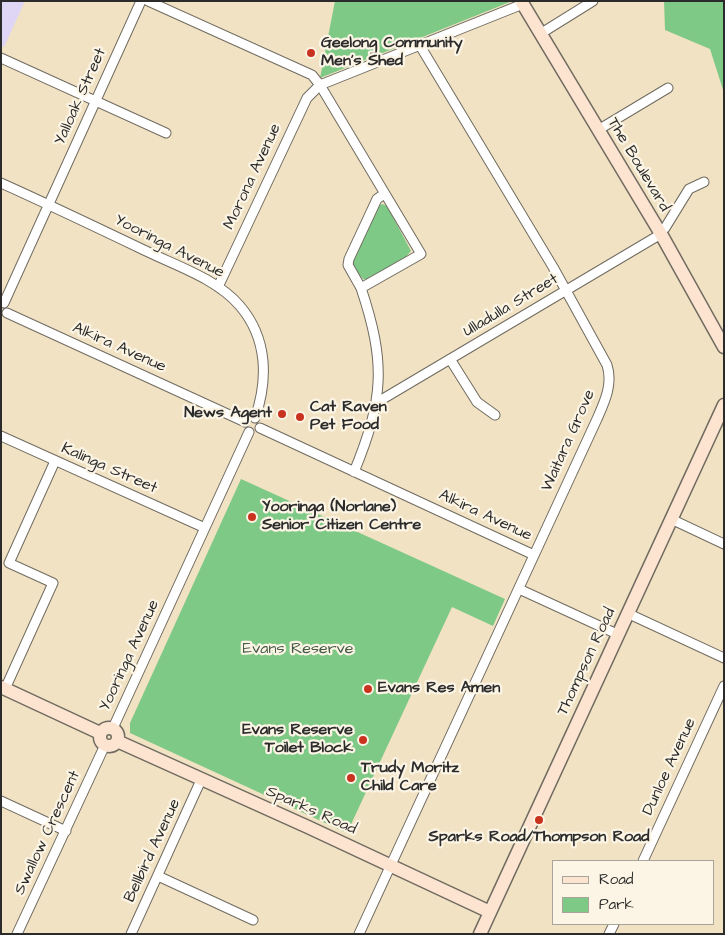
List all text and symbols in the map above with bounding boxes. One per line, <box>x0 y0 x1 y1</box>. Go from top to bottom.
place label: Geelong Community Men's Shed <box>321 34 463 72</box>
street label: Yalloak Street <box>51 45 111 149</box>
marker: Geelong Community Men's Shed <box>305 47 317 59</box>
street label: The Boulevard <box>602 115 674 215</box>
street label: Morona Avenue <box>220 121 286 233</box>
street label: Yooringa Avenue <box>111 211 227 283</box>
street label: Ulladulla Street <box>460 270 562 342</box>
street label: Alkira Avenue <box>69 319 169 377</box>
street label: Waitara Grove <box>538 387 600 495</box>
place label: Cat Raven Pet Food <box>310 398 387 436</box>
place label: News Agent <box>184 404 272 424</box>
marker: News Agent <box>276 408 288 420</box>
marker: Cat Raven Pet Food <box>294 411 306 423</box>
street label: Kalinga Street <box>58 439 160 499</box>
street label: Alkira Avenue <box>435 486 535 546</box>
place label: Yooringa (Norlane) Senior Citizen Centre <box>262 498 421 536</box>
marker: Yooringa (Norlane) Senior Citizen Centre <box>246 511 258 523</box>
street label: Yooringa Avenue <box>96 597 164 715</box>
street label: Thompson Road <box>554 605 620 719</box>
park label: Evans Reserve <box>243 640 353 660</box>
place label: Evans Res Amen <box>378 679 500 699</box>
marker: Evans Res Amen <box>362 683 374 695</box>
street label: Dunloe Avenue <box>639 715 701 819</box>
place label: Evans Reserve Toilet Block <box>242 721 353 759</box>
marker: Evans Reserve Toilet Block <box>357 734 369 746</box>
place label: Trudy Moritz Child Care <box>361 759 459 797</box>
street label: Swallow Crescent <box>11 768 85 898</box>
marker: Trudy Moritz Child Care <box>345 772 357 784</box>
street label: Sparks Road <box>263 782 359 840</box>
street label: Bellbird Avenue <box>121 796 185 906</box>
marker: Sparks Road/Thompson Road <box>533 814 545 826</box>
place label: Sparks Road/Thompson Road <box>429 828 649 848</box>
legend <box>552 860 715 925</box>
text: Road <box>599 869 633 890</box>
text: Park <box>599 894 634 915</box>

